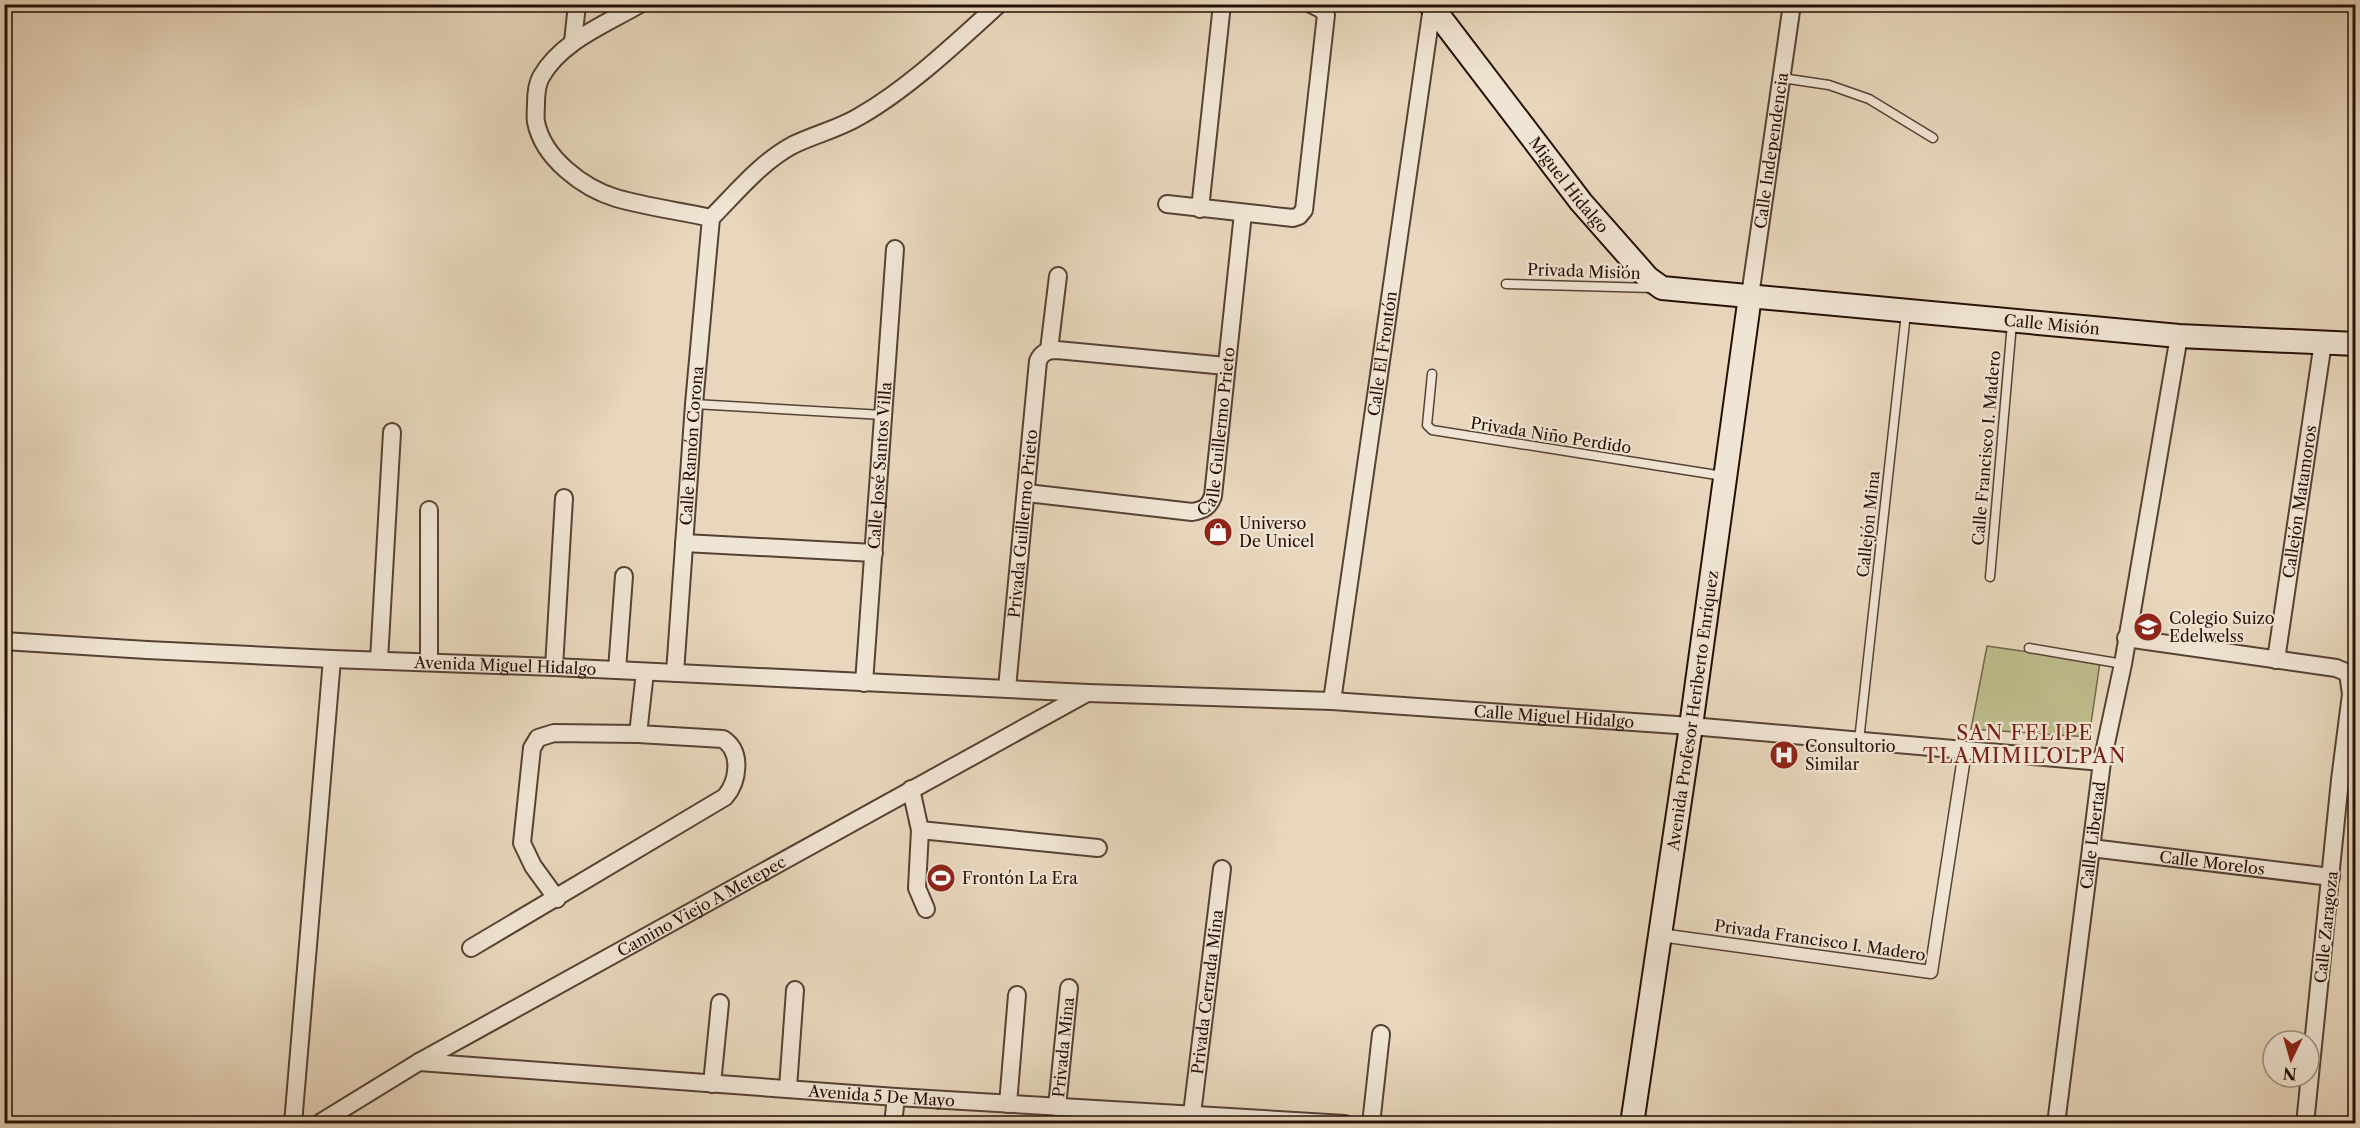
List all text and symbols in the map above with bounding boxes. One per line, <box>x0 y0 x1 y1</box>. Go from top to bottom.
street label: Calle Independencia <box>1750 70 1792 230</box>
street label: Miguel Hidalgo <box>1525 133 1613 237</box>
street label: Privada Misión <box>1527 259 1641 283</box>
street label: Calle El Frontón <box>1363 290 1401 417</box>
street label: Calle Misión <box>2003 310 2101 339</box>
street label: Calle Guillermo Prieto <box>1193 346 1239 520</box>
street label: Calle Francisco I. Madero <box>1968 349 2005 546</box>
street label: Calle Ramón Corona <box>675 365 707 526</box>
street label: Calle José Santos Villa <box>864 381 896 550</box>
street label: Privada Niño Perdido <box>1469 412 1633 458</box>
street label: Callejón Matamoros <box>2278 424 2321 580</box>
street label: Privada Guillermo Prieto <box>1004 428 1041 619</box>
street label: Callejón Mina <box>1852 469 1884 578</box>
place label: Universo De Unicel <box>1239 513 1314 551</box>
shop icon: Universo De Unicel <box>1202 516 1234 548</box>
street label: Avenida Profesor Heriberto Enríquez <box>1663 569 1722 853</box>
place label: Colegio Suizo Edelwelss <box>2169 608 2275 646</box>
school or university icon: Colegio Suizo Edelwelss <box>2132 611 2164 643</box>
street label: Avenida Miguel Hidalgo <box>413 652 597 679</box>
street label: Calle Miguel Hidalgo <box>1473 701 1635 732</box>
district label: SAN FELIPE TLAMIMILOLPAN <box>1923 721 2127 768</box>
place label: Consultorio Similar <box>1805 736 1896 774</box>
hospital icon: Consultorio Similar <box>1768 739 1800 771</box>
street label: Calle Libertad <box>2076 780 2109 890</box>
street label: Calle Morelos <box>2158 846 2266 879</box>
street label: Camino Viejo A Metepec <box>613 851 789 961</box>
sports icon: Frontón La Era <box>925 862 957 894</box>
place label: Frontón La Era <box>962 868 1078 888</box>
street label: Calle Zaragoza <box>2310 869 2342 984</box>
street label: Privada Cerrada Mina <box>1187 908 1227 1075</box>
street label: Privada Francisco I. Madero <box>1713 915 1927 965</box>
street label: Privada Mina <box>1048 996 1078 1098</box>
north arrow <box>2261 1029 2321 1089</box>
text: N <box>2282 1063 2297 1085</box>
street label: Avenida 5 De Mayo <box>807 1081 956 1111</box>

